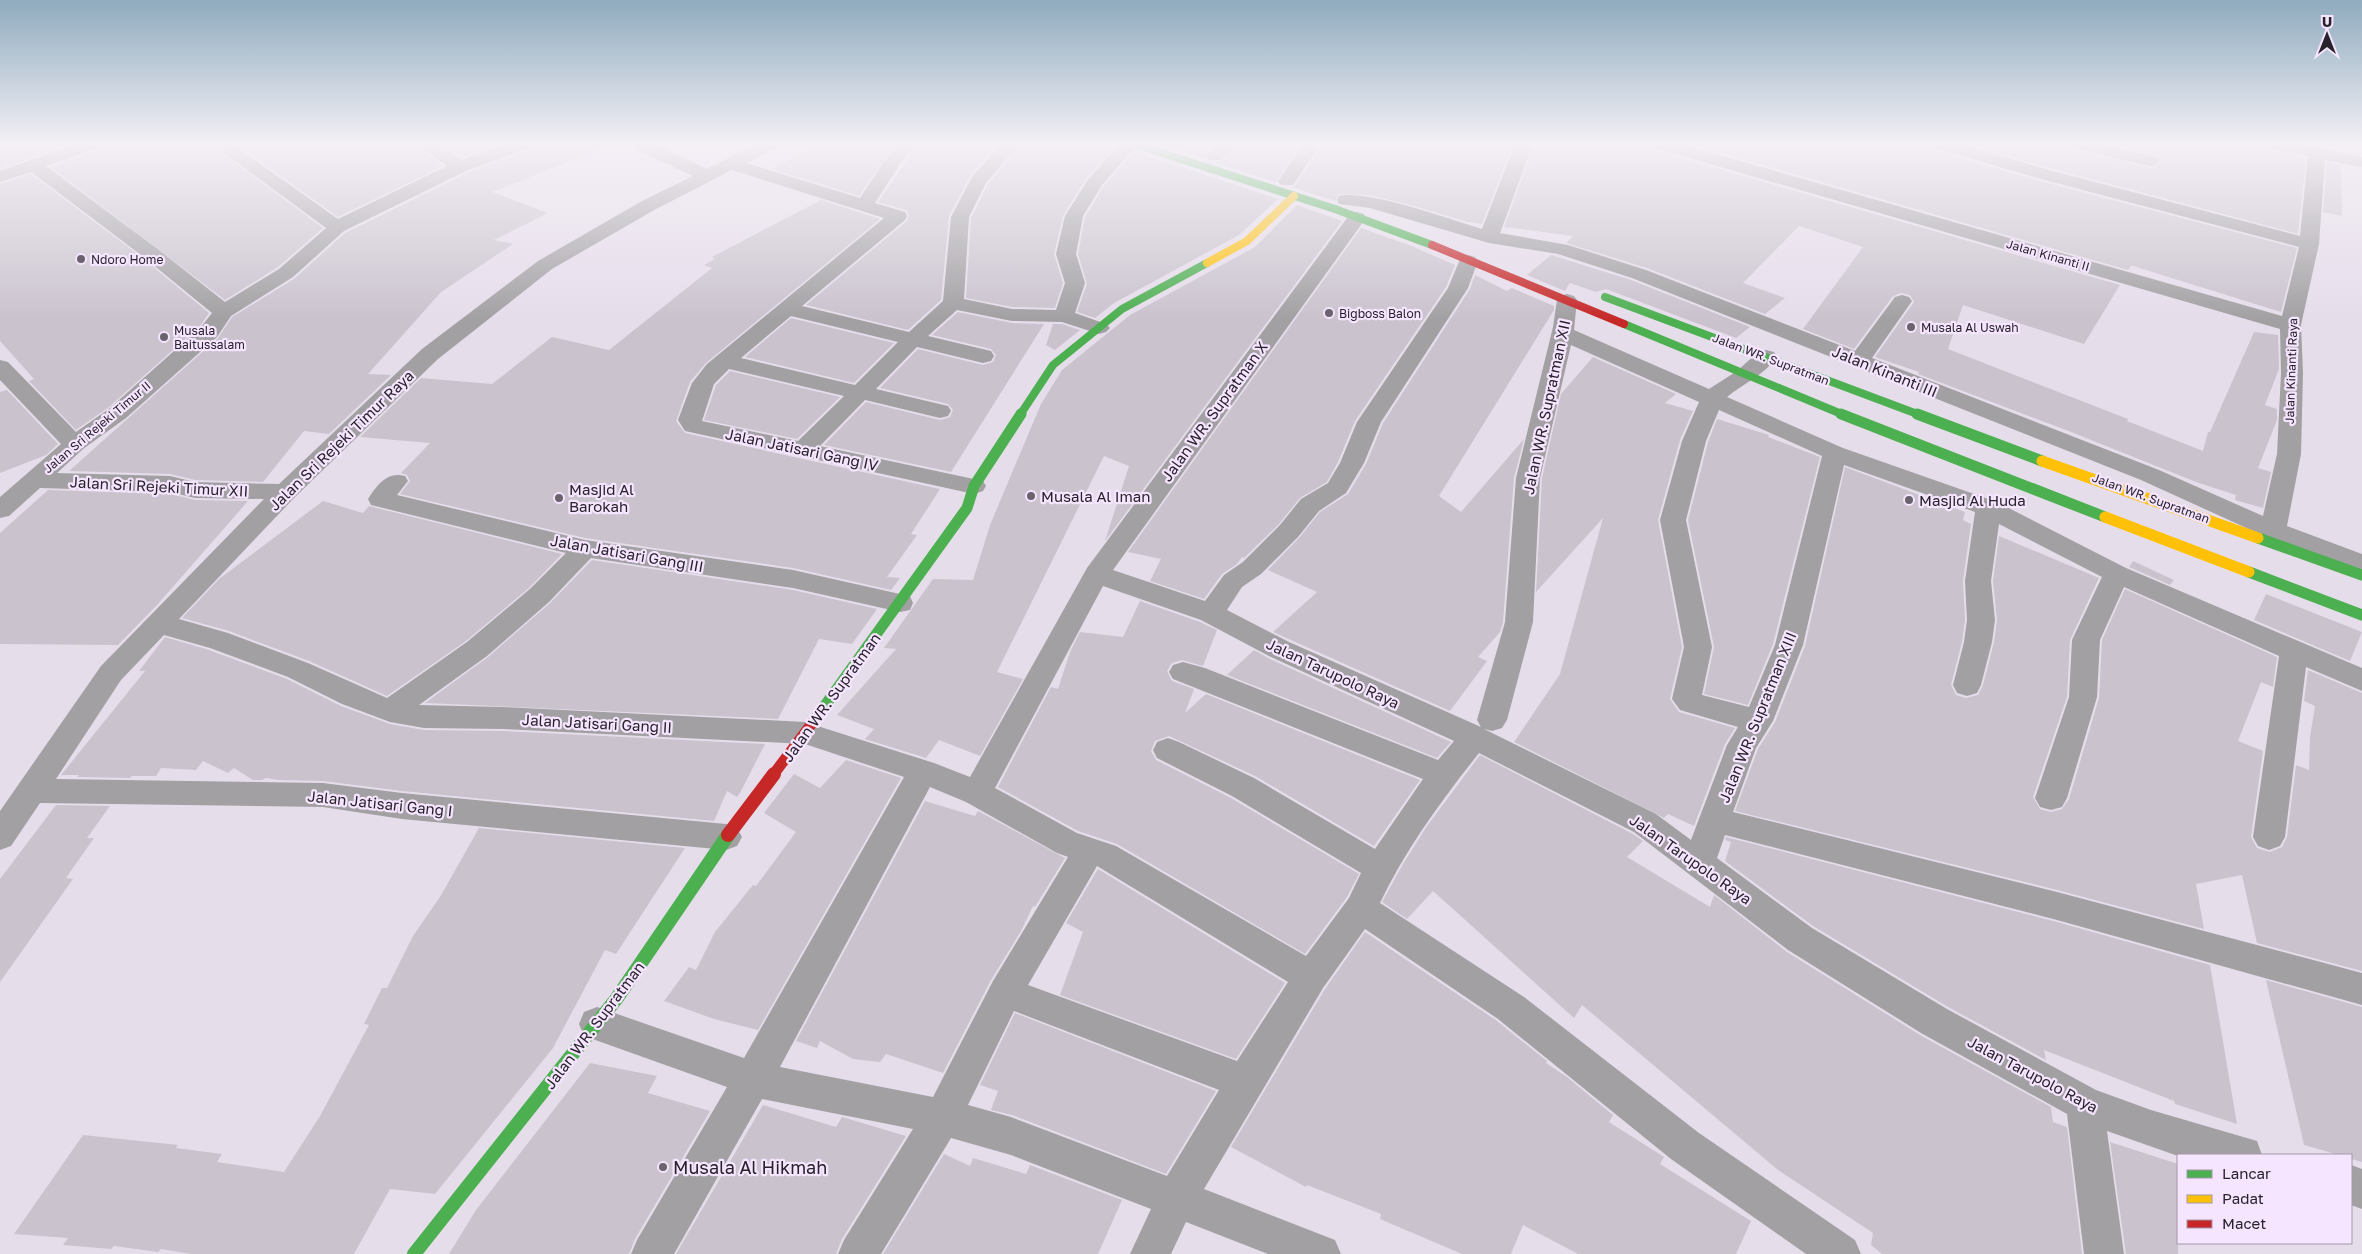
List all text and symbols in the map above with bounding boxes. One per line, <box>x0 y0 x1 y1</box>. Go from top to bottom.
north arrow <box>2302 10 2352 60</box>
text: U <box>2322 13 2332 30</box>
street label: Jalan Kinanti II <box>2005 236 2091 274</box>
place label: Ndoro Home <box>91 252 163 267</box>
marker: Ndoro Home <box>75 253 87 265</box>
place label: Bigboss Balon <box>1339 306 1421 321</box>
marker: Bigboss Balon <box>1323 307 1335 319</box>
street label: Jalan WR. Supratman XII <box>1519 318 1573 496</box>
street label: Jalan Kinanti Raya <box>2282 318 2300 424</box>
place label: Musala Al Uswah <box>1921 320 2019 335</box>
marker: Musala Al Uswah <box>1905 321 1917 333</box>
place label: Musala Baitussalam <box>174 323 245 352</box>
street label: Jalan WR. Supratman <box>1711 330 1831 388</box>
marker: Musala Baitussalam <box>158 331 170 343</box>
street label: Jalan WR. Supratman X <box>1157 337 1271 484</box>
street label: Jalan Kinanti III <box>1830 342 1940 400</box>
street label: Jalan Sri Rejeki Timur Raya <box>265 366 417 514</box>
street label: Jalan Sri Rejeki Timur II <box>40 378 154 476</box>
street label: Jalan Jatisari Gang IV <box>724 424 880 474</box>
street label: Jalan WR. Supratman <box>2090 470 2212 526</box>
street label: Jalan Sri Rejeki Timur XII <box>69 472 249 500</box>
place label: Masjid Al Barokah <box>569 480 634 515</box>
place label: Musala Al Iman <box>1041 487 1150 505</box>
marker: Musala Al Iman <box>1025 490 1037 502</box>
place label: Masjid Al Huda <box>1919 491 2026 509</box>
marker: Masjid Al Barokah <box>553 492 565 504</box>
marker: Masjid Al Huda <box>1903 494 1915 506</box>
street label: Jalan Jatisari Gang III <box>549 531 705 575</box>
street label: Jalan WR. Supratman <box>778 629 884 765</box>
street label: Jalan WR. Supratman XIII <box>1714 629 1800 805</box>
street label: Jalan Tarupolo Raya <box>1264 634 1402 712</box>
street label: Jalan Jatisari Gang II <box>521 710 673 736</box>
street label: Jalan Jatisari Gang I <box>307 786 453 820</box>
street label: Jalan Tarupolo Raya <box>1627 810 1755 908</box>
street label: Jalan WR. Supratman <box>540 958 648 1092</box>
street label: Jalan Tarupolo Raya <box>1965 1032 2101 1116</box>
legend <box>2177 1154 2352 1244</box>
place label: Musala Al Hikmah <box>673 1156 827 1178</box>
marker: Musala Al Hikmah <box>657 1161 669 1173</box>
text: Lancar <box>2222 1164 2271 1182</box>
text: Padat <box>2222 1189 2264 1207</box>
text: Macet <box>2222 1214 2266 1232</box>

